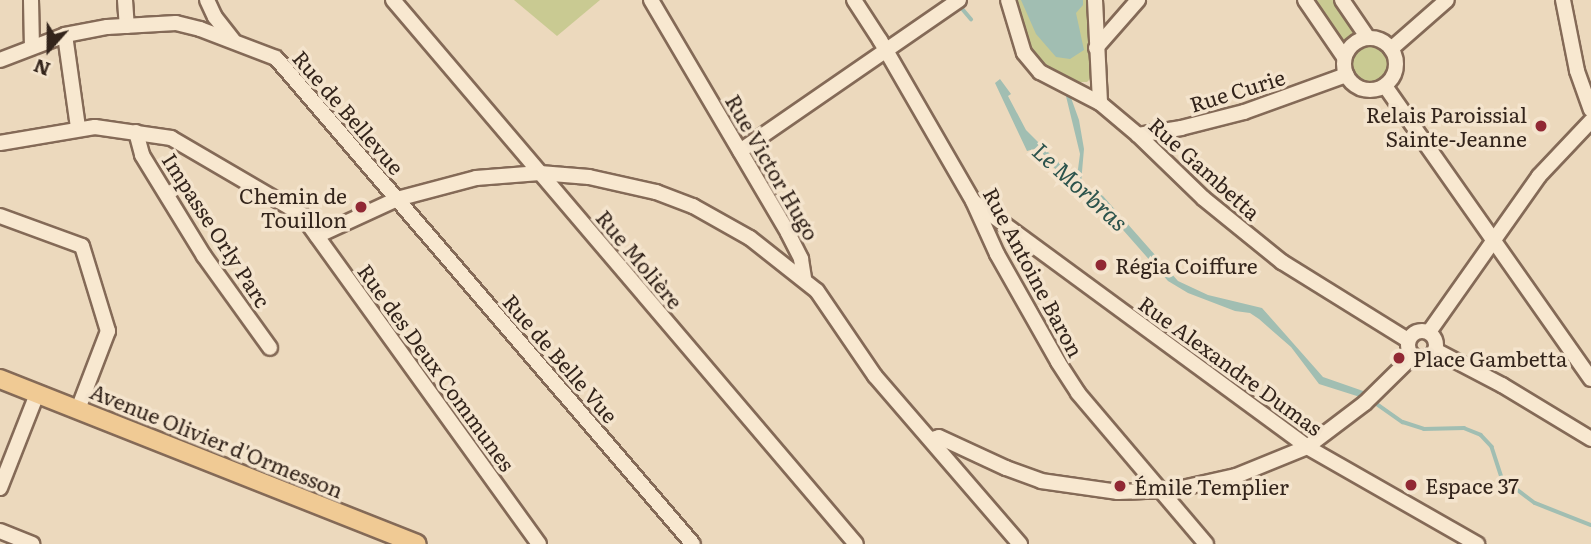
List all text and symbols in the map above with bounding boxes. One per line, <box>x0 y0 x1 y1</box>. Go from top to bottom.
north arrow <box>14 14 84 84</box>
street label: Rue de Bellevue <box>288 45 410 179</box>
text: N <box>29 53 54 85</box>
street label: Rue Curie <box>1186 64 1288 116</box>
street label: Rue Victor Hugo <box>721 90 825 244</box>
place label: Relais Paroissial Sainte-Jeanne <box>1366 101 1527 151</box>
street label: Rue Gambetta <box>1144 112 1266 224</box>
marker: Relais Paroissial Sainte-Jeanne <box>1533 118 1549 134</box>
water label: Le Morbras <box>1028 136 1134 236</box>
street label: Impasse Orly Parc <box>158 148 276 312</box>
place label: Chemin de Touillon <box>239 182 347 232</box>
street label: Rue Antoine Baron <box>979 183 1089 361</box>
marker: Chemin de Touillon <box>353 199 369 215</box>
street label: Rue Molière <box>592 205 688 313</box>
place label: Régia Coiffure <box>1115 252 1258 278</box>
marker: Régia Coiffure <box>1093 257 1109 273</box>
street label: Rue des Deux Communes <box>353 259 521 475</box>
street label: Rue de Belle Vue <box>498 289 624 427</box>
street label: Rue Alexandre Dumas <box>1134 290 1328 440</box>
place label: Place Gambetta <box>1413 345 1567 371</box>
marker: Place Gambetta <box>1391 350 1407 366</box>
street label: Avenue Olivier d'Ormesson <box>87 378 347 502</box>
place label: Espace 37 <box>1425 472 1519 498</box>
place label: Émile Templier <box>1134 473 1289 499</box>
marker: Espace 37 <box>1403 477 1419 493</box>
marker: Émile Templier <box>1112 478 1128 494</box>

